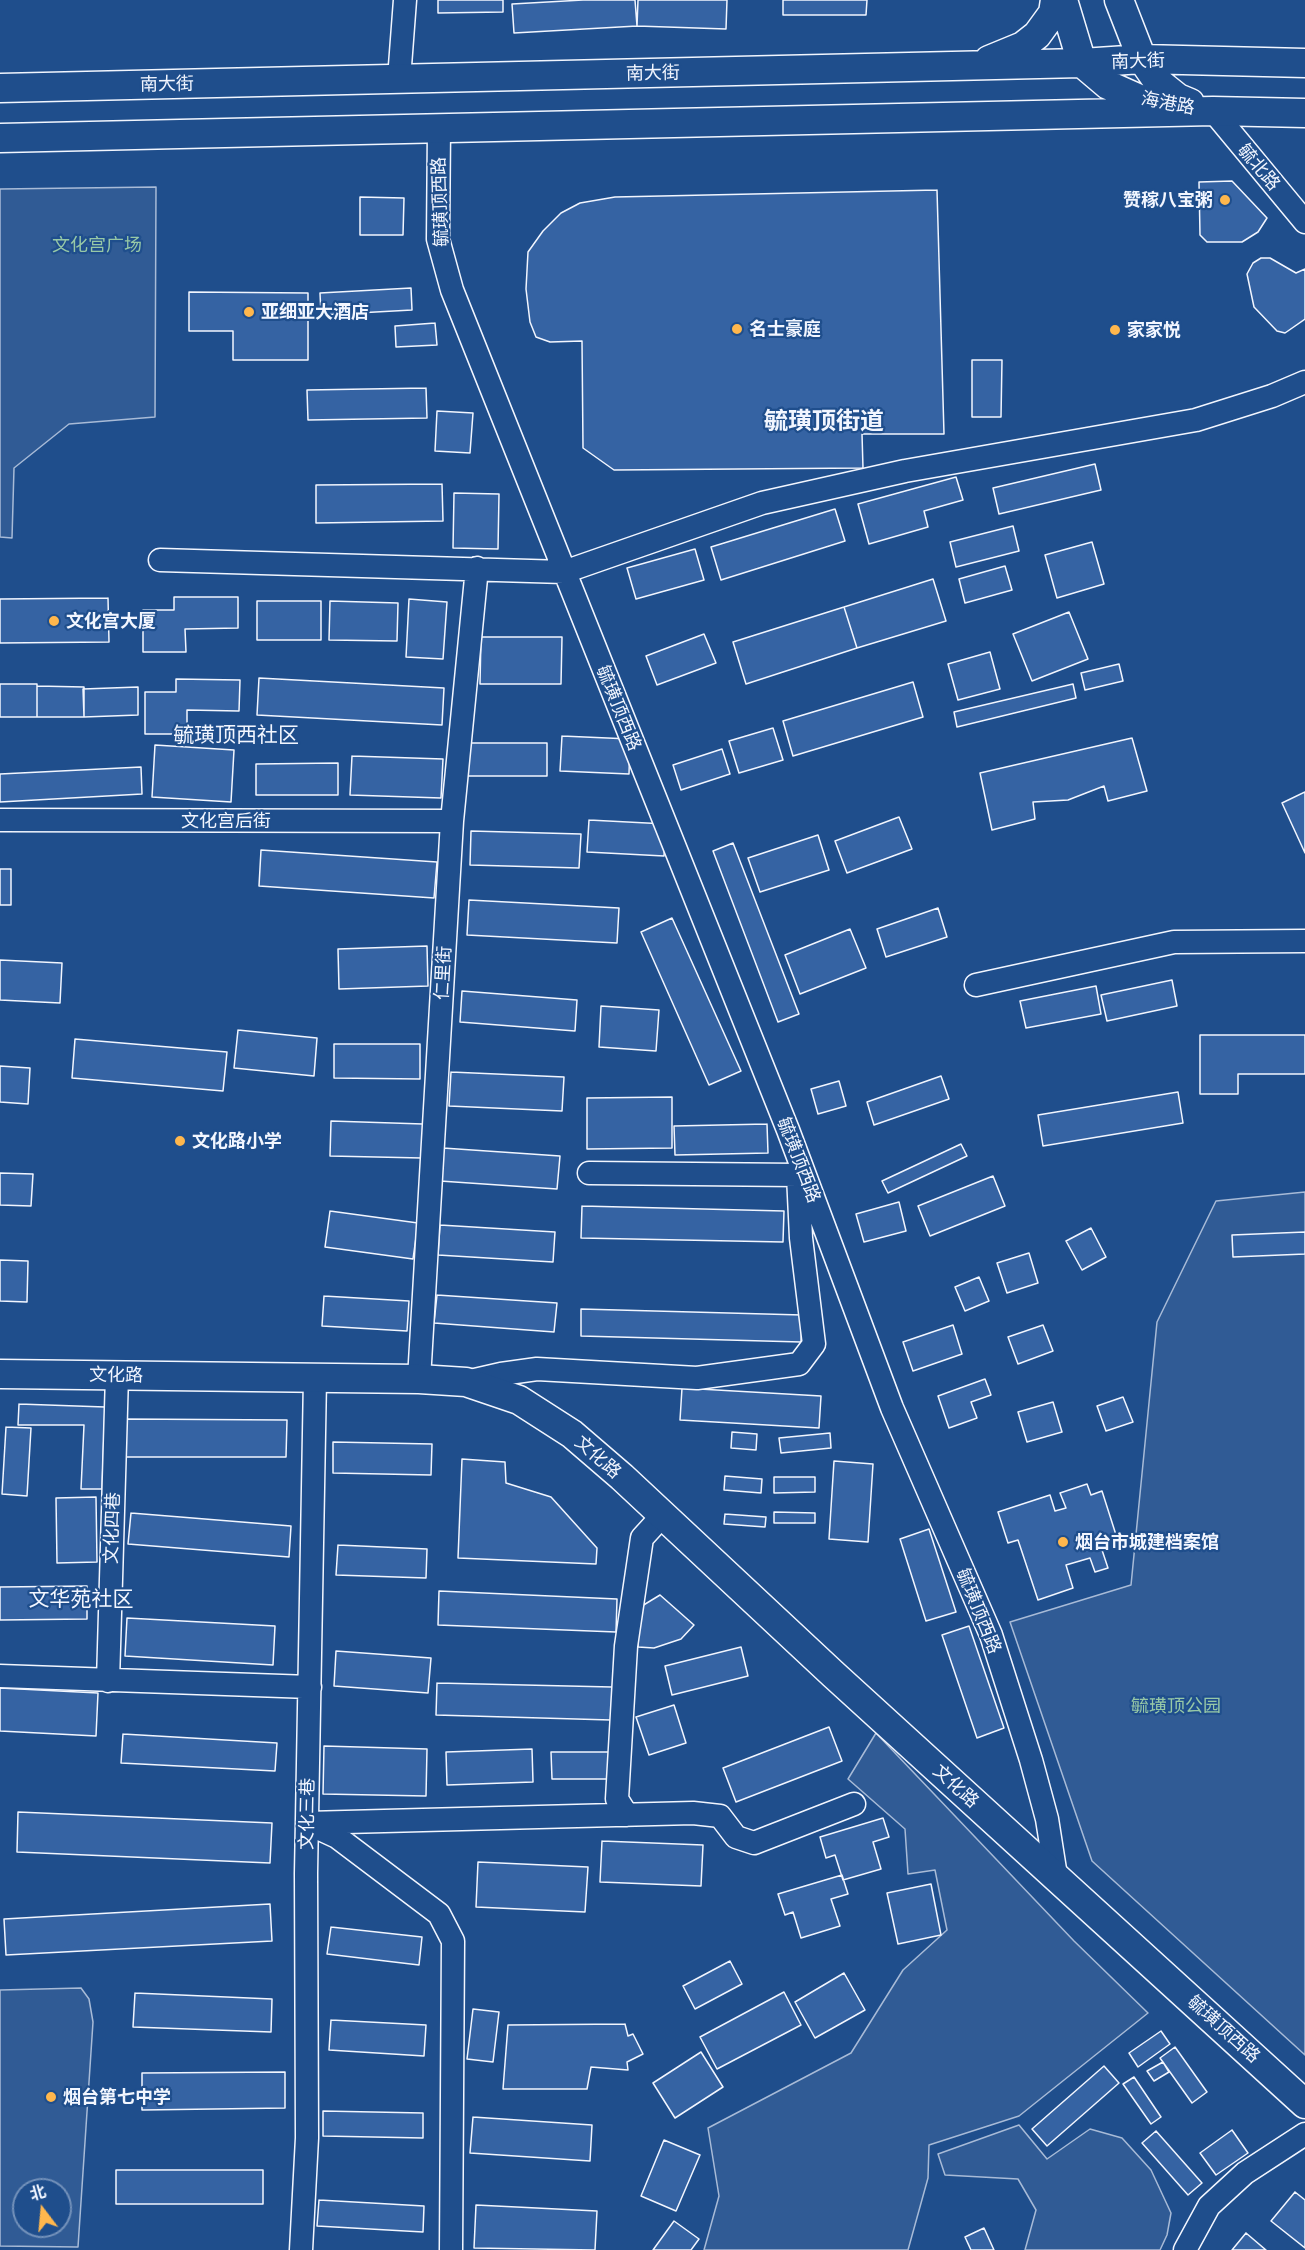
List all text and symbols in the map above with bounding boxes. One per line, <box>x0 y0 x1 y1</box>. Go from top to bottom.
street label: 南大街 <box>1111 49 1165 73</box>
street label: 南大街 <box>626 62 680 84</box>
street label: 南大街 <box>140 73 194 95</box>
street label: 海港路 <box>1139 87 1197 119</box>
street label: 毓北路 <box>1233 139 1285 195</box>
street label: 毓璜顶西路 <box>428 157 452 247</box>
place label: 赞稼八宝粥 <box>1123 189 1213 211</box>
marker: 赞稼八宝粥 <box>1218 193 1232 207</box>
park label: 文化宫广场 <box>52 234 142 256</box>
place label: 亚细亚大酒店 <box>261 301 369 323</box>
marker: 亚细亚大酒店 <box>242 305 256 319</box>
place label: 名士豪庭 <box>749 318 821 340</box>
place label: 家家悦 <box>1127 319 1181 341</box>
marker: 名士豪庭 <box>730 322 744 336</box>
marker: 家家悦 <box>1108 323 1122 337</box>
district label: 毓璜顶街道 <box>764 407 884 435</box>
place label: 文化宫大厦 <box>66 610 156 632</box>
marker: 文化宫大厦 <box>47 614 61 628</box>
street label: 毓璜顶西路 <box>592 662 646 754</box>
district label: 毓璜顶西社区 <box>173 722 299 748</box>
street label: 文化宫后街 <box>181 810 271 832</box>
street label: 仁里街 <box>431 945 455 1001</box>
street label: 毓璜顶西路 <box>773 1114 825 1206</box>
place label: 文化路小学 <box>192 1130 282 1152</box>
marker: 文化路小学 <box>173 1134 187 1148</box>
street label: 文化路 <box>89 1364 143 1386</box>
street label: 文化路 <box>571 1431 625 1483</box>
street label: 文化四巷 <box>100 1492 124 1564</box>
place label: 烟台市城建档案馆 <box>1075 1531 1219 1553</box>
marker: 烟台市城建档案馆 <box>1056 1535 1070 1549</box>
street label: 毓璜顶西路 <box>952 1565 1006 1657</box>
district label: 文华苑社区 <box>29 1586 133 1612</box>
park label: 毓璜顶公园 <box>1131 1695 1221 1717</box>
street label: 文化路 <box>929 1760 983 1812</box>
street label: 文化三巷 <box>296 1778 318 1850</box>
street label: 毓璜顶西路 <box>1183 1991 1265 2067</box>
place label: 烟台第七中学 <box>63 2086 171 2108</box>
marker: 烟台第七中学 <box>44 2090 58 2104</box>
north arrow <box>12 2178 72 2238</box>
text: 北 <box>27 2181 48 2203</box>

